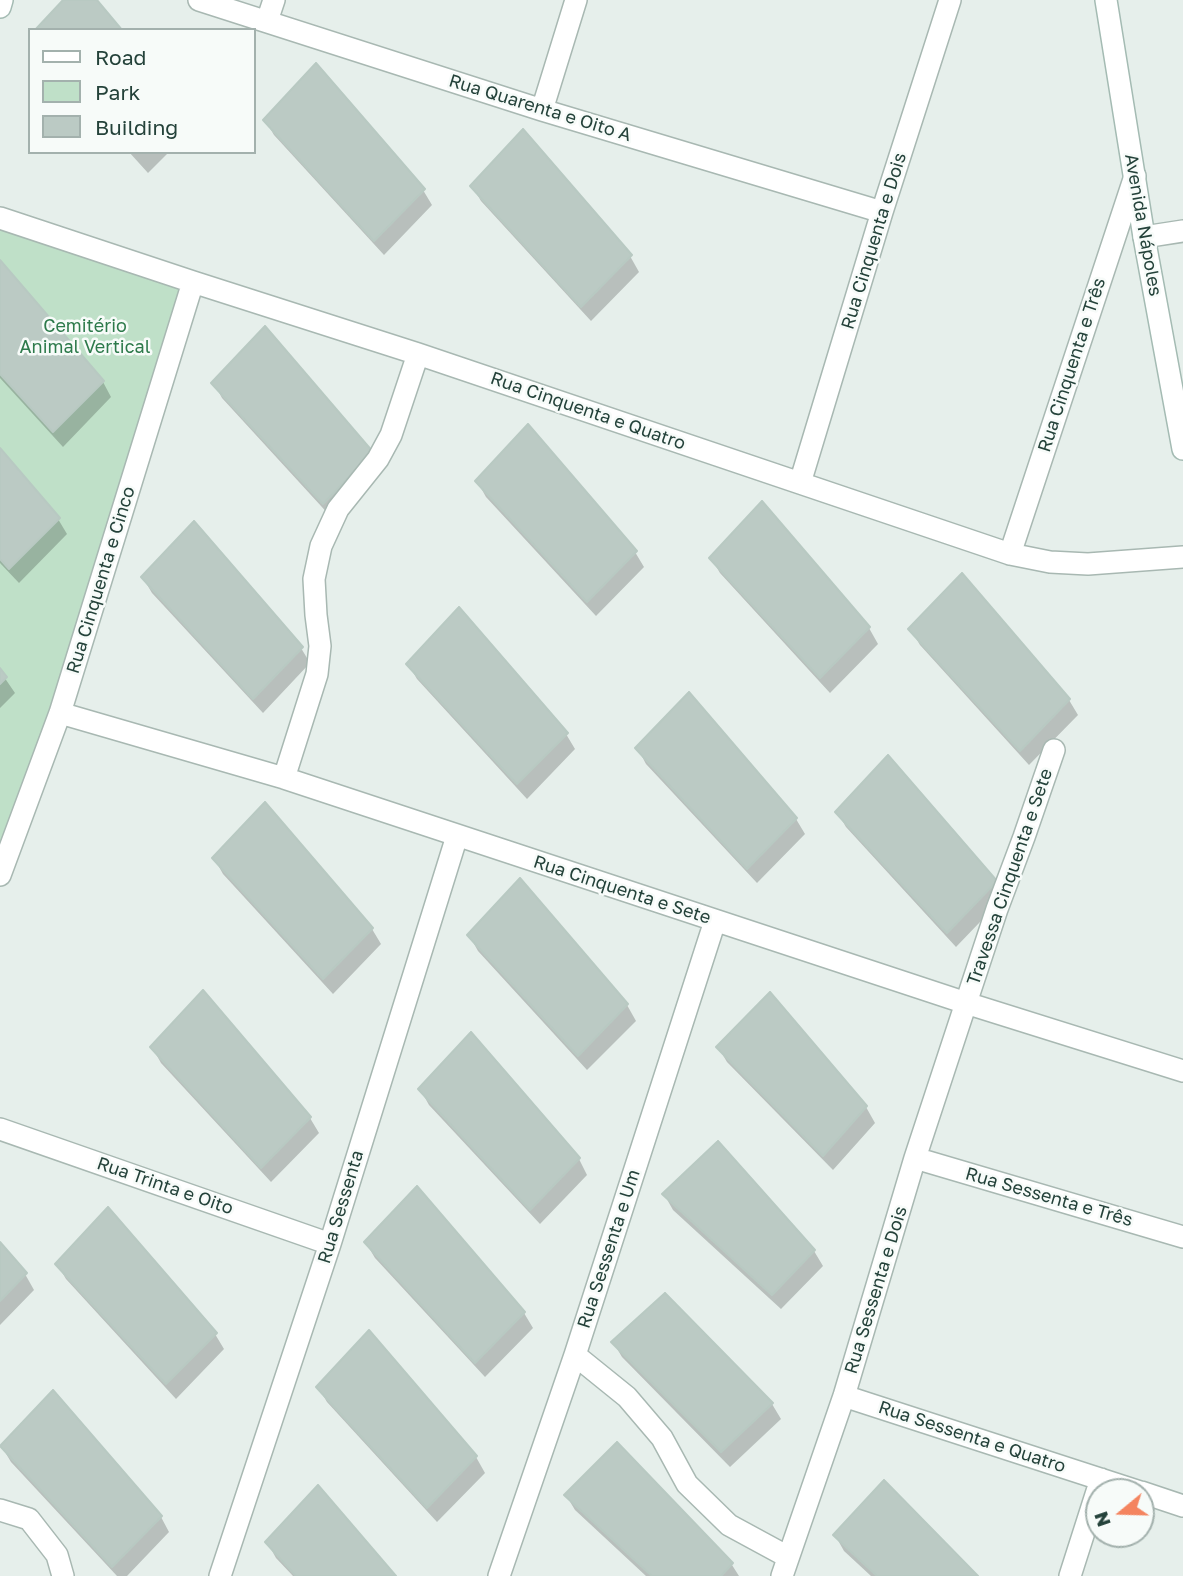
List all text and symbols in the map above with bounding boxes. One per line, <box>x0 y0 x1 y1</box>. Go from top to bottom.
legend <box>28 28 256 154</box>
text: Road <box>95 44 146 70</box>
street label: Rua Quarenta e Oito A <box>446 70 634 146</box>
text: Park <box>95 79 140 105</box>
text: Building <box>95 114 178 140</box>
street label: Rua Cinquenta e Dois <box>837 150 911 332</box>
street label: Avenida Nápoles <box>1120 152 1166 298</box>
street label: Rua Cinquenta e Três <box>1034 275 1110 455</box>
park label: Cemitério Animal Vertical <box>20 315 150 358</box>
street label: Rua Cinquenta e Quatro <box>488 367 688 455</box>
street label: Rua Cinquenta e Cinco <box>62 484 140 676</box>
street label: Travessa Cinquenta e Sete <box>963 766 1057 988</box>
street label: Rua Cinquenta e Sete <box>531 851 713 929</box>
street label: Rua Sessenta <box>314 1148 368 1266</box>
street label: Rua Trinta e Oito <box>94 1153 236 1219</box>
street label: Rua Sessenta e Três <box>963 1163 1135 1231</box>
street label: Rua Sessenta e Um <box>573 1167 645 1331</box>
street label: Rua Sessenta e Dois <box>840 1203 912 1377</box>
street label: Rua Sessenta e Quatro <box>876 1396 1068 1478</box>
north arrow <box>1085 1478 1155 1548</box>
text: N <box>1088 1509 1115 1530</box>

